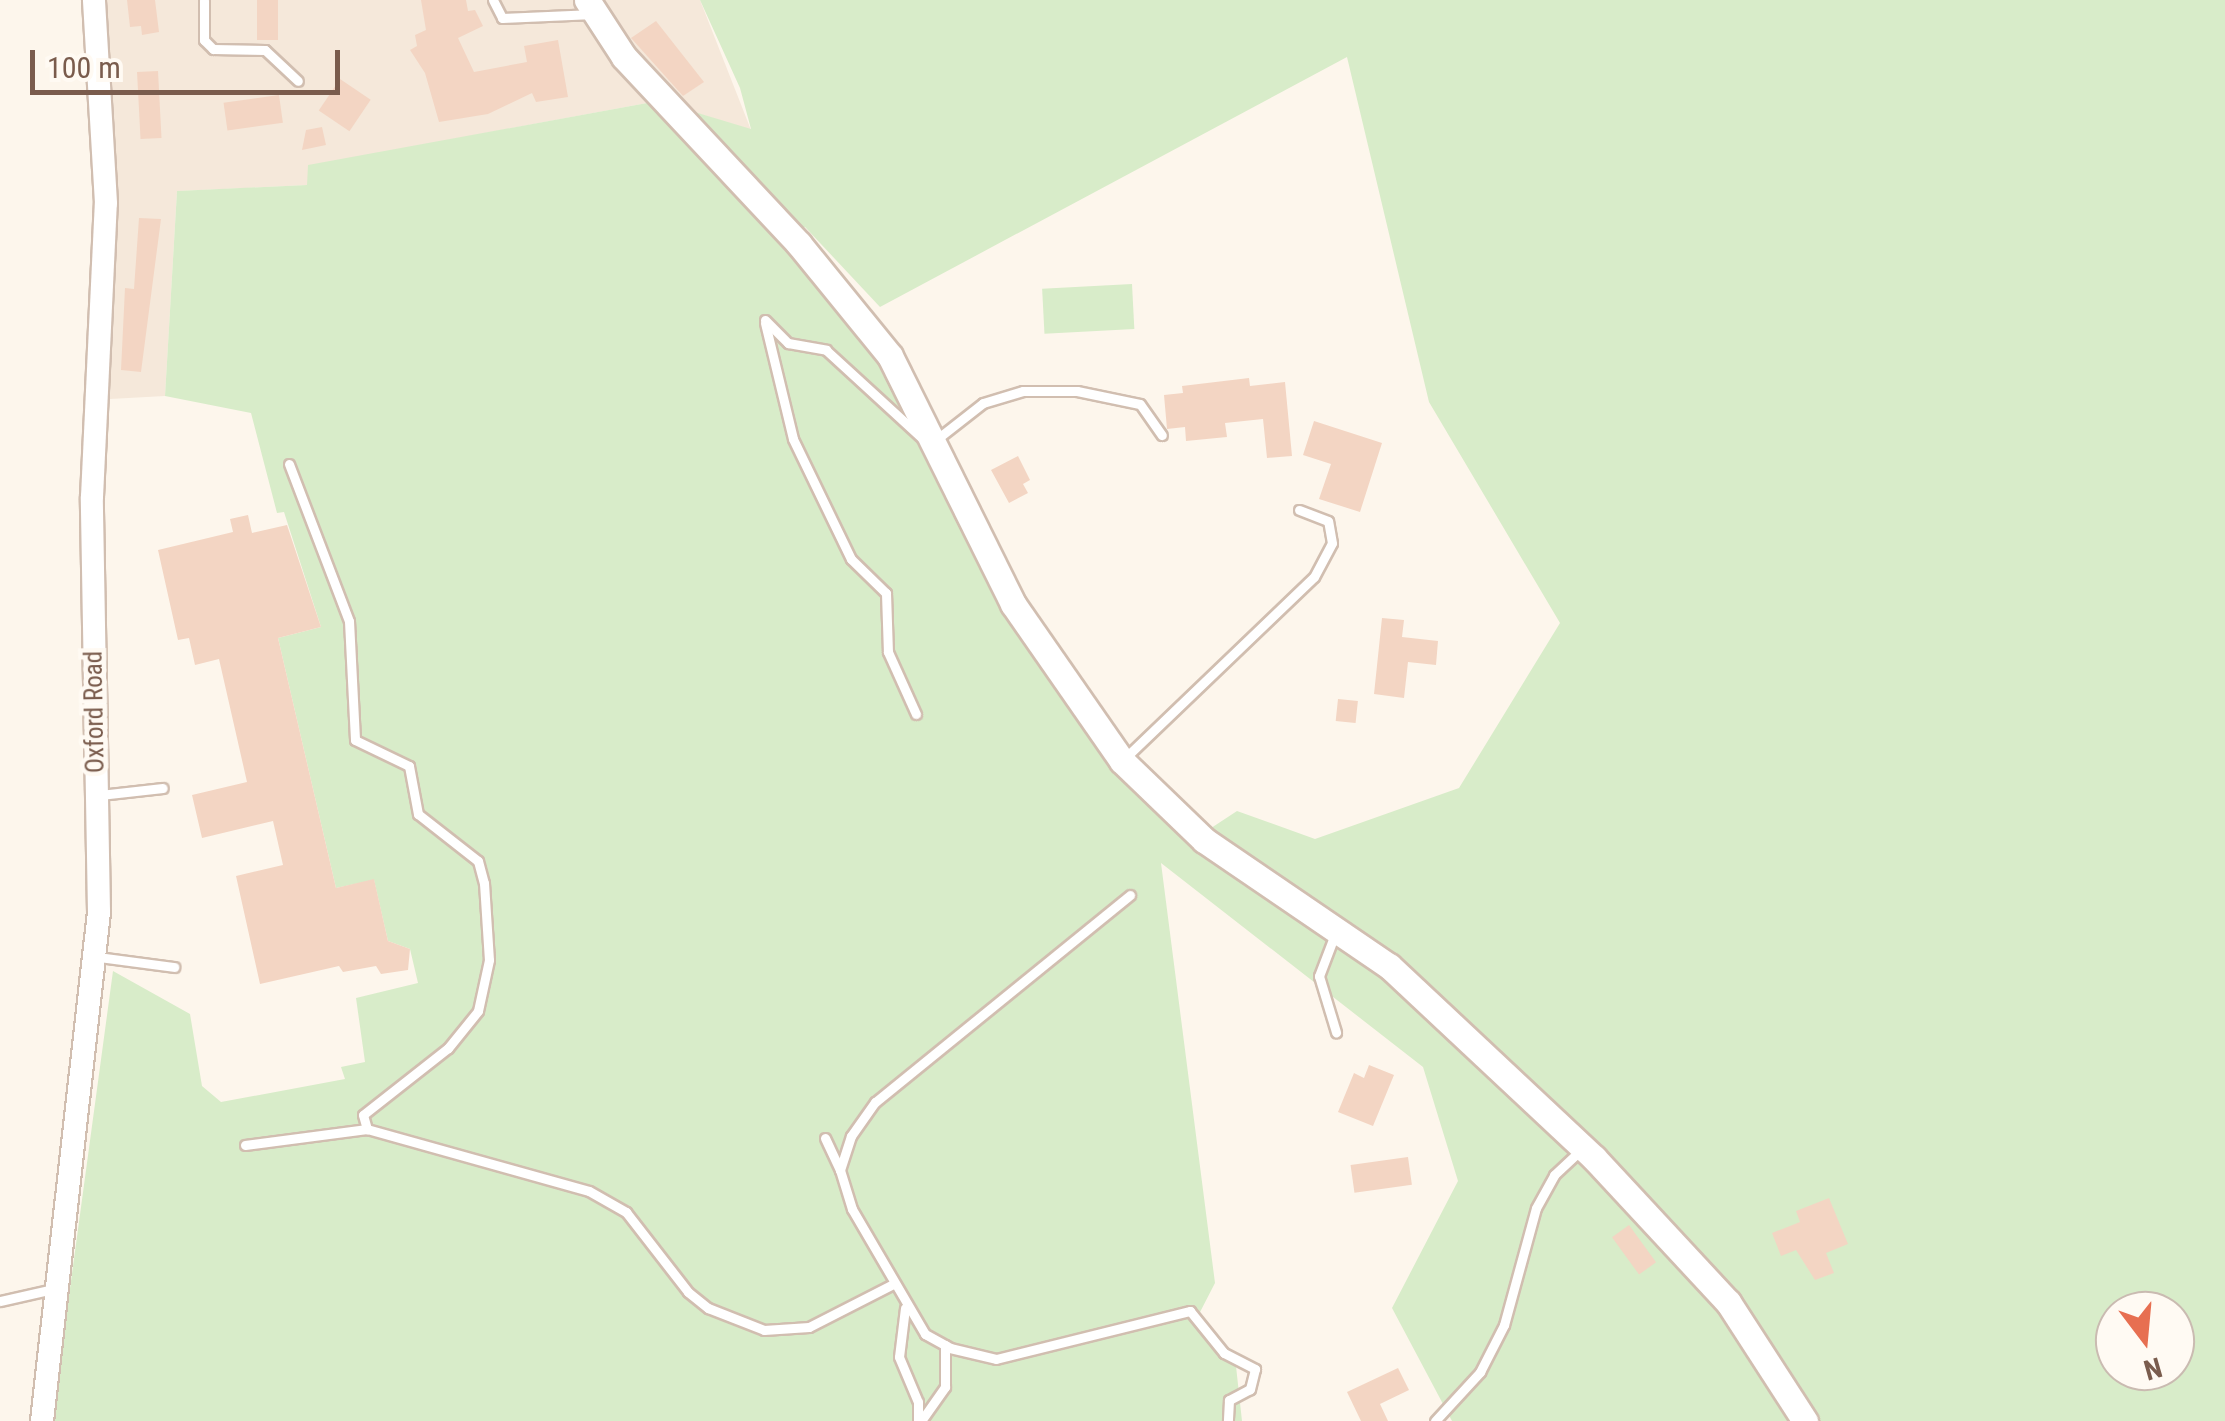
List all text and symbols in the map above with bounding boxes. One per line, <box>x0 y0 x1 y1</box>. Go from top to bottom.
scale bar <box>35 30 345 92</box>
text: 100 m <box>47 50 121 85</box>
street label: Oxford Road <box>79 651 111 773</box>
north arrow <box>2095 1291 2195 1391</box>
text: N <box>2140 1350 2166 1387</box>

